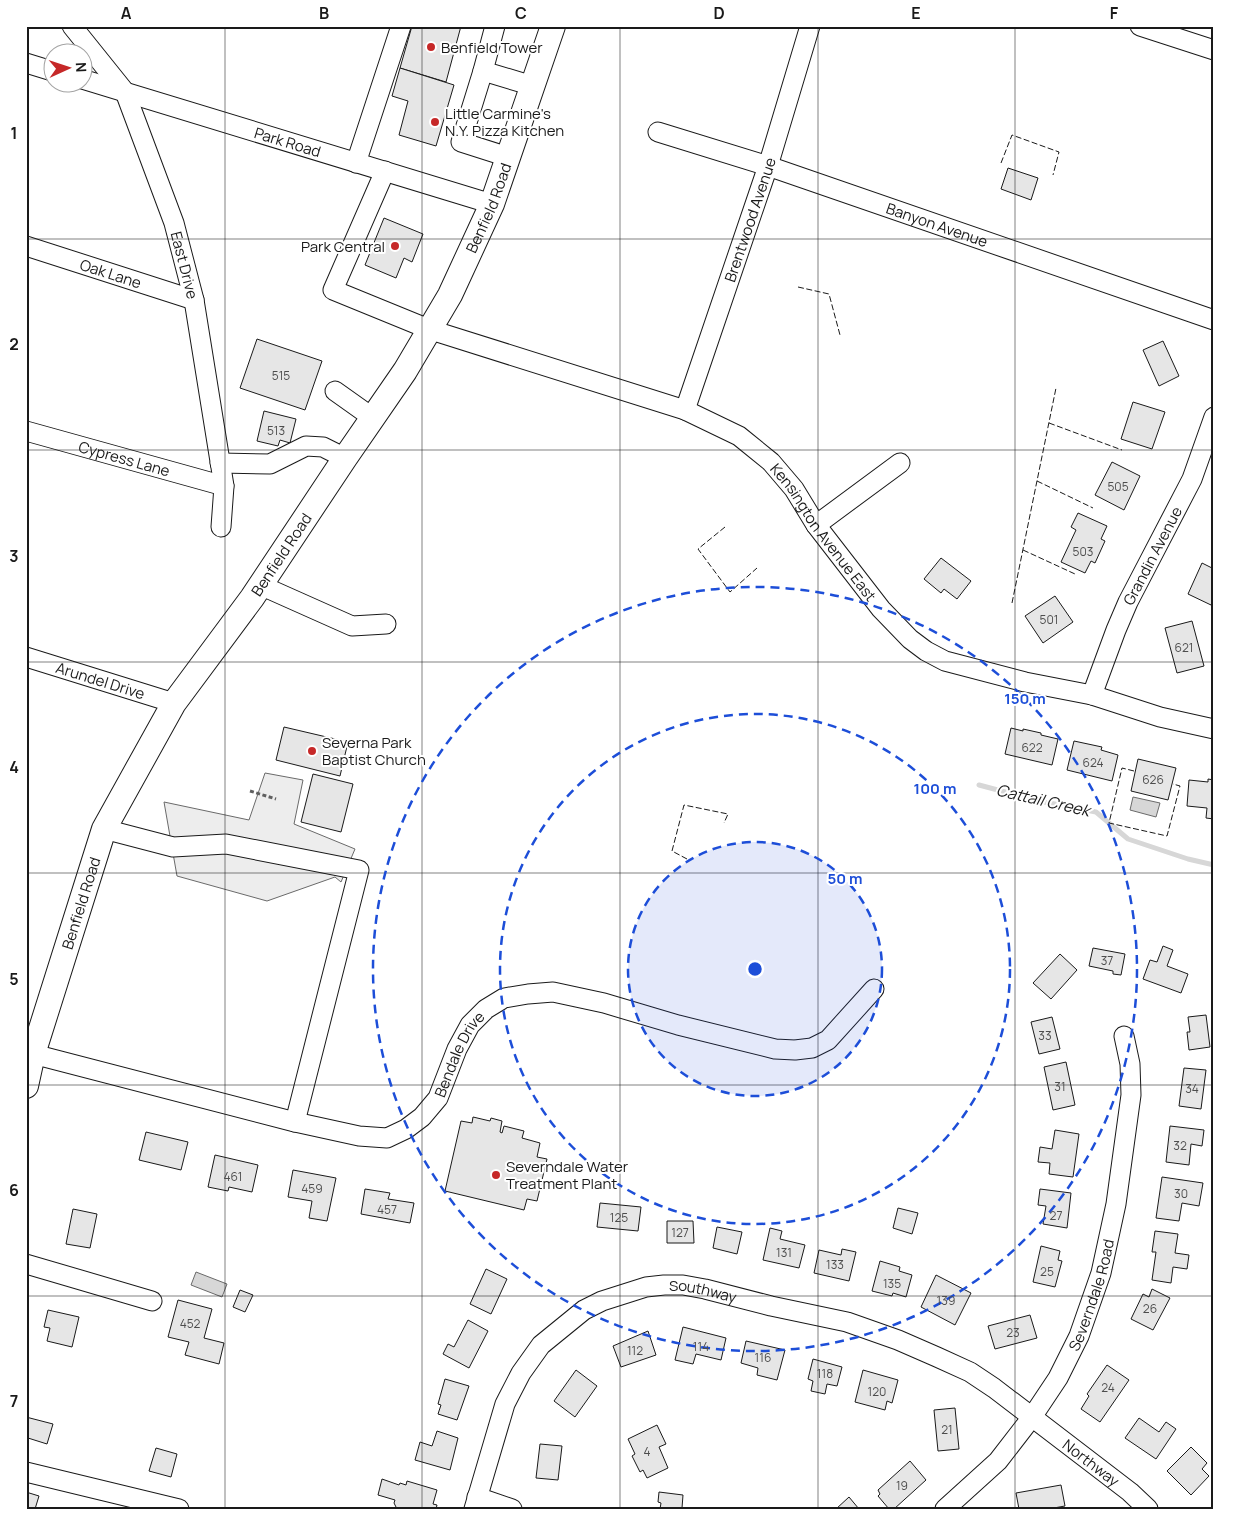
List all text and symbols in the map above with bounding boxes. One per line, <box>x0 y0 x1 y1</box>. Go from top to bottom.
text: A <box>121 2 132 24</box>
text: B <box>319 2 329 24</box>
text: C <box>515 2 527 24</box>
text: D <box>713 2 725 24</box>
text: E <box>911 2 921 24</box>
text: F <box>1110 2 1119 24</box>
place label: Benfield Tower <box>441 37 543 58</box>
marker: Benfield Tower <box>425 41 437 53</box>
north arrow <box>42 42 92 92</box>
text: N <box>72 62 91 73</box>
place label: Little Carmine's N.Y. Pizza Kitchen <box>445 103 564 141</box>
marker: Little Carmine's N.Y. Pizza Kitchen <box>429 116 441 128</box>
text: 1 <box>10 122 18 144</box>
street label: Park Road <box>252 122 323 162</box>
street label: Brentwood Avenue <box>719 155 781 285</box>
street label: Benfield Road <box>460 160 516 256</box>
street label: Banyon Avenue <box>884 197 991 252</box>
street label: East Drive <box>166 229 204 301</box>
place label: Park Central <box>301 236 385 257</box>
marker: Park Central <box>389 240 401 252</box>
street label: Oak Lane <box>77 254 144 293</box>
text: 2 <box>9 333 19 355</box>
house number: 515 <box>272 367 290 384</box>
house number: 513 <box>267 422 285 439</box>
street label: Cypress Lane <box>76 436 173 481</box>
street label: Kensington Avenue East <box>766 459 882 605</box>
house number: 505 <box>1107 478 1129 495</box>
street label: Grandin Avenue <box>1118 502 1187 609</box>
street label: Benfield Road <box>246 509 316 600</box>
house number: 503 <box>1073 543 1093 560</box>
text: 3 <box>9 545 19 567</box>
house number: 501 <box>1040 611 1058 628</box>
house number: 621 <box>1175 639 1193 656</box>
street label: Arundel Drive <box>53 656 148 704</box>
text: 150 m <box>1004 688 1046 709</box>
place label: Severna Park Baptist Church <box>322 732 426 770</box>
house number: 622 <box>1021 739 1043 756</box>
marker: Severna Park Baptist Church <box>306 745 318 757</box>
house number: 624 <box>1082 754 1104 771</box>
text: 4 <box>9 756 19 778</box>
house number: 626 <box>1142 771 1164 788</box>
text: 100 m <box>914 778 956 799</box>
water label: Cattail Creek <box>994 779 1094 822</box>
street label: Benfield Road <box>56 854 105 952</box>
text: 50 m <box>827 868 863 889</box>
house number: 37 <box>1101 952 1113 969</box>
centre of rings <box>746 960 764 978</box>
text: 5 <box>9 968 19 990</box>
street label: Bendale Drive <box>429 1006 489 1100</box>
house number: 33 <box>1038 1027 1052 1044</box>
house number: 31 <box>1054 1078 1066 1095</box>
house number: 34 <box>1185 1080 1199 1097</box>
house number: 32 <box>1173 1137 1187 1154</box>
place label: Severndale Water Treatment Plant <box>506 1156 629 1194</box>
house number: 461 <box>223 1168 243 1185</box>
marker: Severndale Water Treatment Plant <box>490 1169 502 1181</box>
text: 6 <box>9 1179 19 1201</box>
house number: 459 <box>301 1180 323 1197</box>
house number: 30 <box>1174 1185 1188 1202</box>
house number: 457 <box>377 1201 397 1218</box>
house number: 27 <box>1050 1207 1062 1224</box>
house number: 125 <box>610 1209 628 1226</box>
house number: 127 <box>671 1224 689 1241</box>
street label: Severndale Road <box>1063 1237 1119 1354</box>
house number: 131 <box>776 1244 792 1261</box>
house number: 133 <box>826 1256 844 1273</box>
house number: 25 <box>1040 1263 1054 1280</box>
street label: Southway <box>669 1275 739 1307</box>
house number: 135 <box>883 1275 901 1292</box>
house number: 139 <box>937 1292 955 1309</box>
house number: 26 <box>1143 1300 1157 1317</box>
house number: 452 <box>180 1315 200 1332</box>
house number: 23 <box>1006 1324 1020 1341</box>
house number: 114 <box>693 1338 709 1355</box>
house number: 112 <box>627 1342 643 1359</box>
house number: 116 <box>755 1349 771 1366</box>
house number: 118 <box>817 1365 833 1382</box>
house number: 24 <box>1101 1379 1115 1396</box>
house number: 120 <box>868 1383 886 1400</box>
text: 7 <box>10 1390 18 1412</box>
house number: 21 <box>941 1421 953 1438</box>
street label: Northway <box>1059 1434 1124 1491</box>
house number: 4 <box>643 1443 651 1460</box>
house number: 19 <box>896 1477 908 1494</box>

